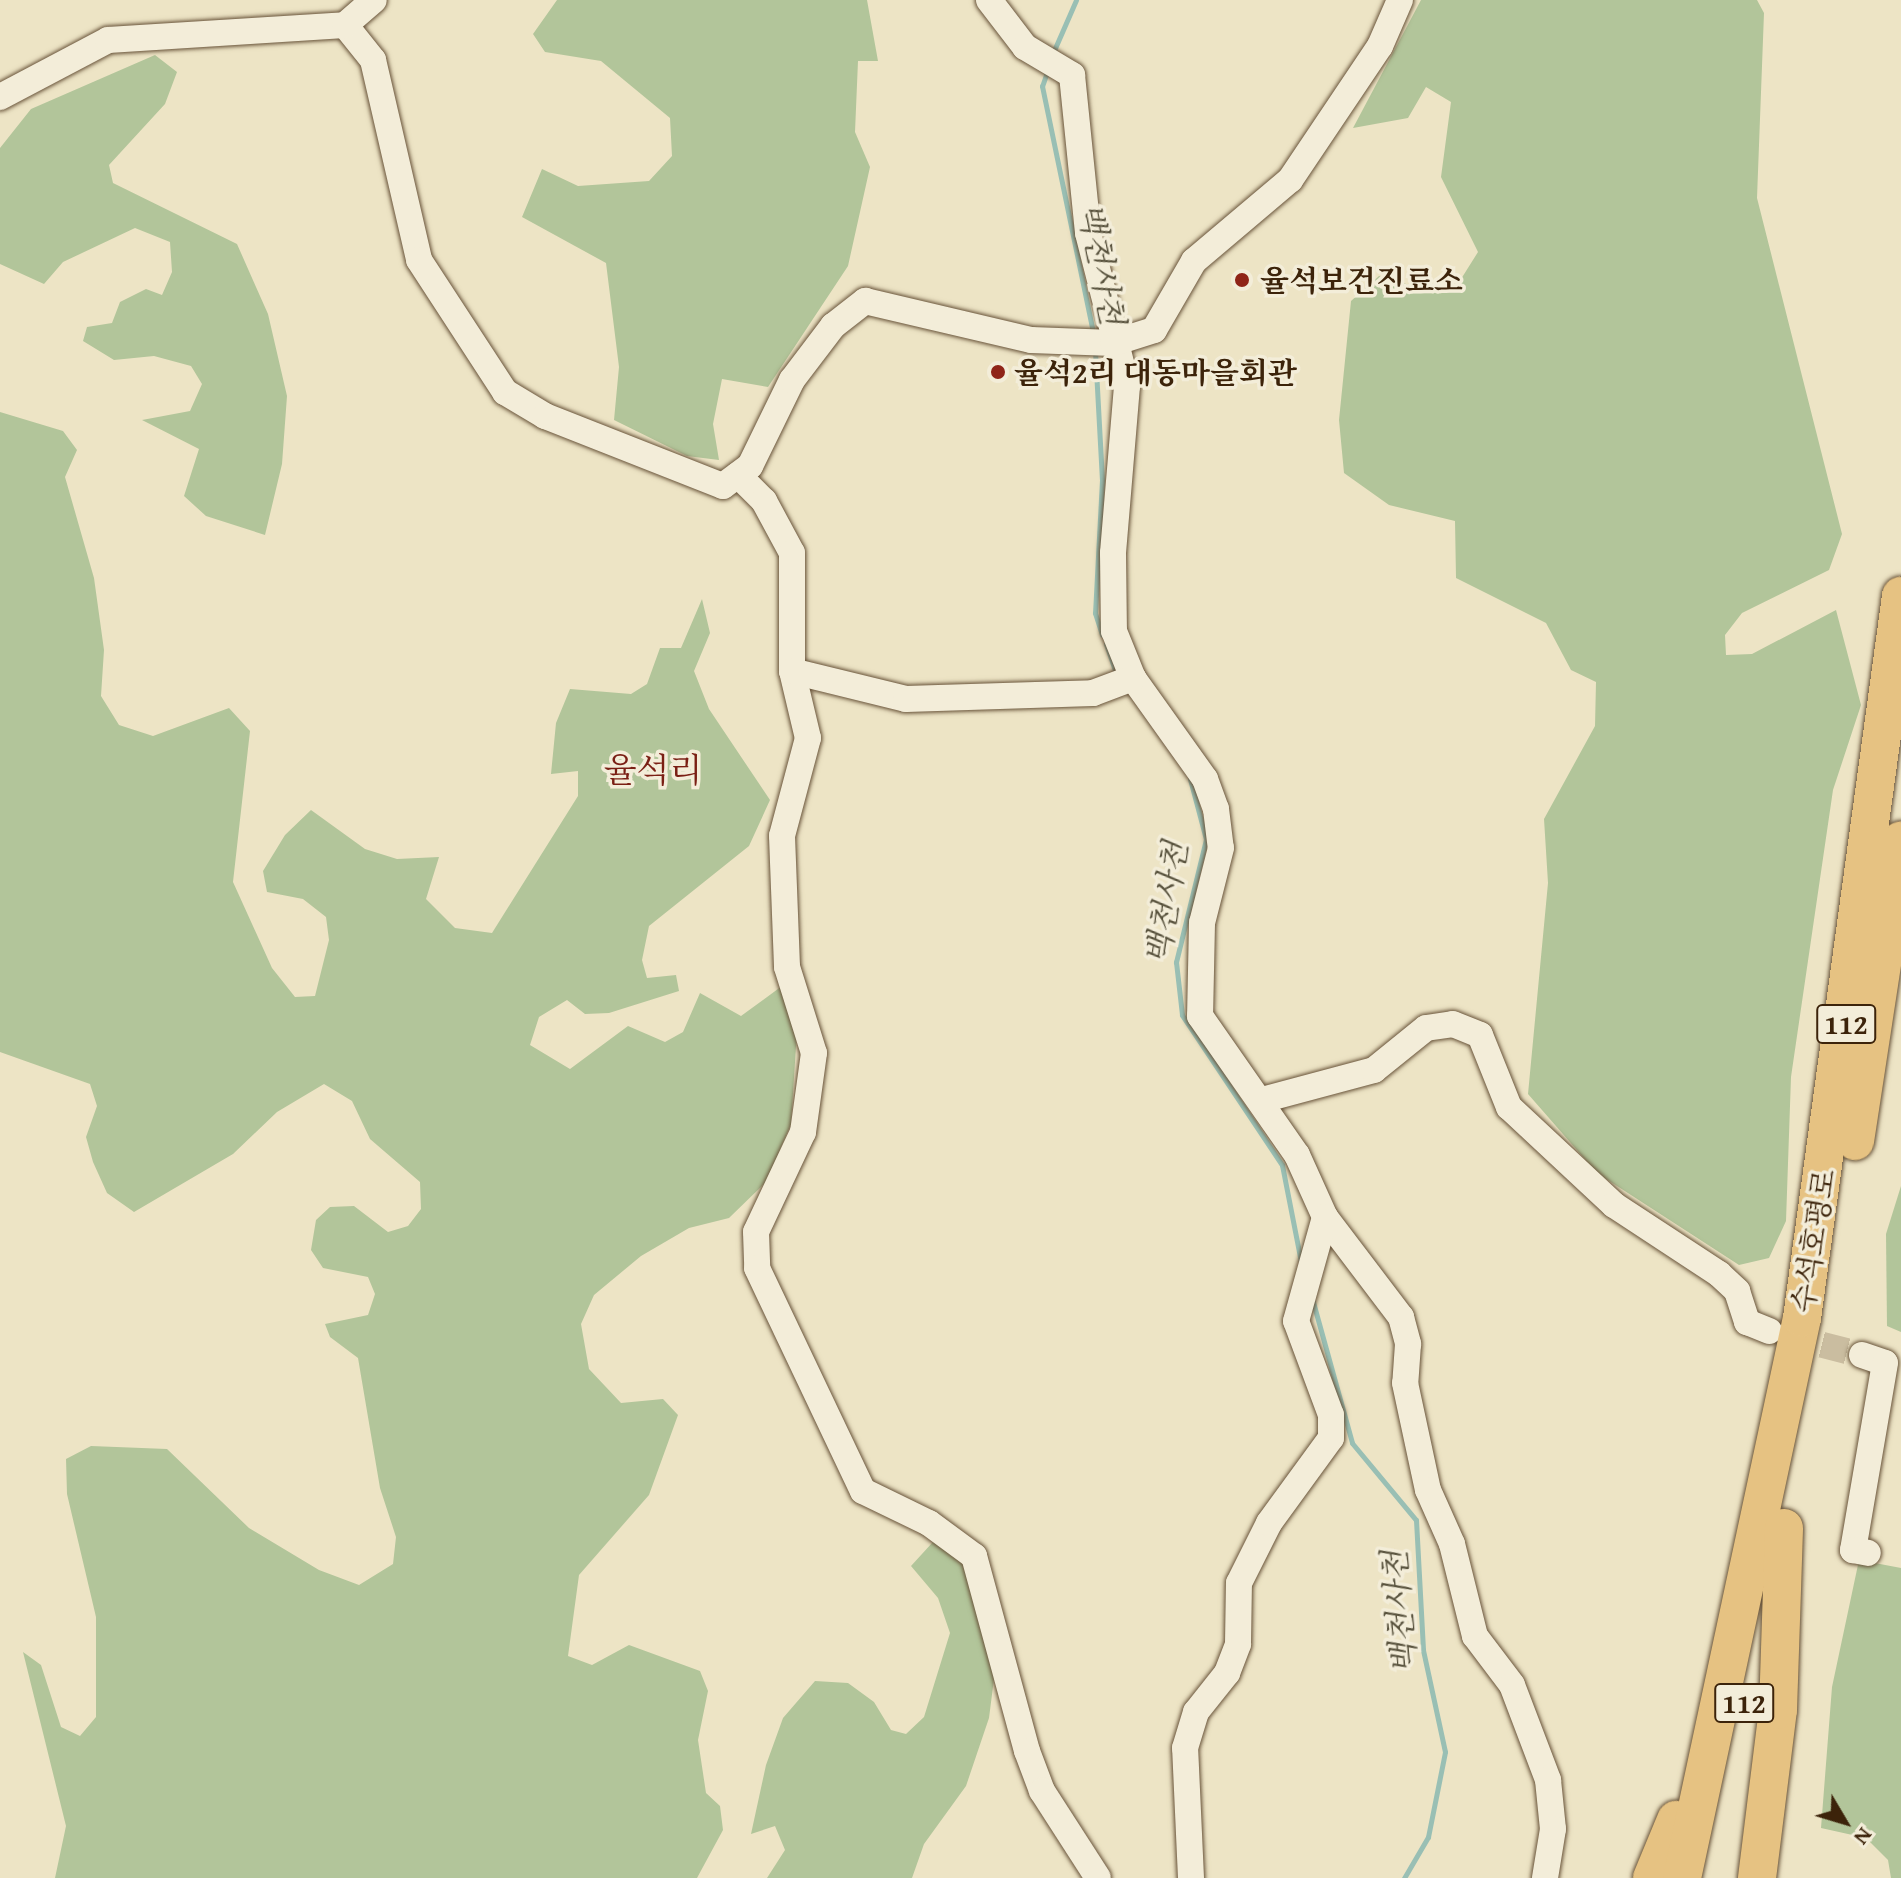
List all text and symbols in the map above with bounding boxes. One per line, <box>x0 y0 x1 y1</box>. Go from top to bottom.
water label: 백천사천 <box>1070 200 1132 328</box>
place label: 율석보건진료소 <box>1260 262 1463 298</box>
marker: 율석보건진료소 <box>1231 269 1253 291</box>
place label: 율석2리 대동마을회관 <box>1014 354 1297 390</box>
marker: 율석2리 대동마을회관 <box>989 363 1007 381</box>
district label: 율석리 <box>604 750 702 790</box>
water label: 백천사천 <box>1138 839 1196 967</box>
road number: 112 <box>1816 1000 1876 1048</box>
street label: 수석호평로 <box>1784 1167 1842 1315</box>
water label: 백천사천 <box>1375 1549 1425 1675</box>
road number: 112 <box>1714 1679 1774 1727</box>
north arrow <box>1805 1782 1885 1862</box>
text: N <box>1847 1821 1881 1852</box>

